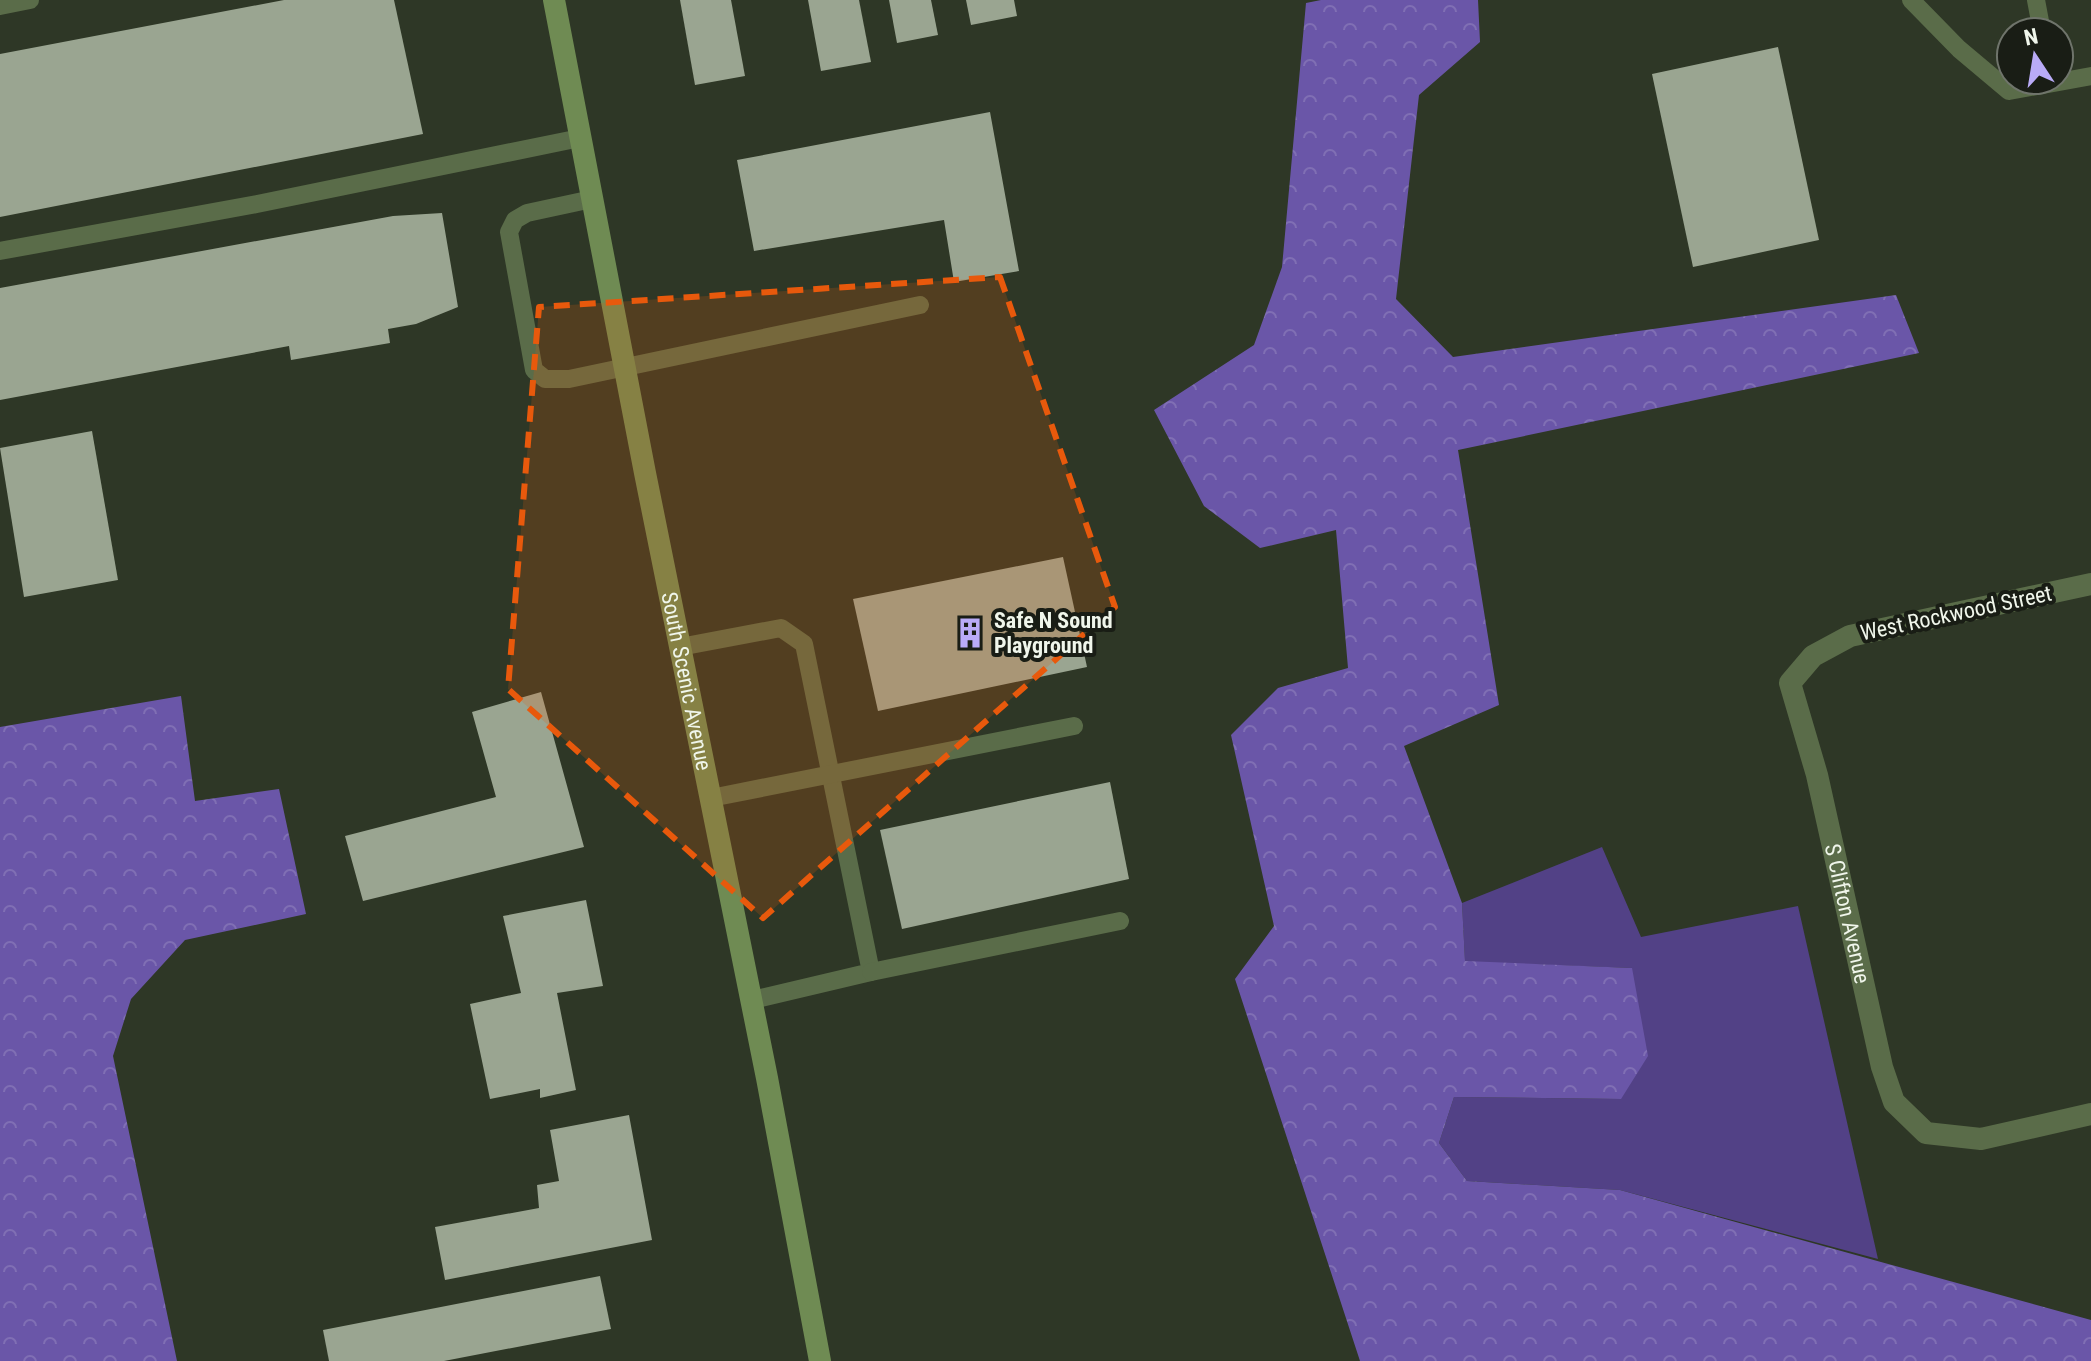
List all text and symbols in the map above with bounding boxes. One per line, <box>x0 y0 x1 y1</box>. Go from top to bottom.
north arrow <box>1995 16 2075 96</box>
text: N <box>2022 23 2040 51</box>
street label: West Rockwood Street <box>1858 580 2054 646</box>
street label: South Scenic Avenue <box>657 590 717 773</box>
place label: Safe N Sound Playground <box>994 608 1113 658</box>
building icon: Safe N Sound Playground <box>953 616 987 650</box>
street label: S Clifton Avenue <box>1820 841 1876 986</box>

